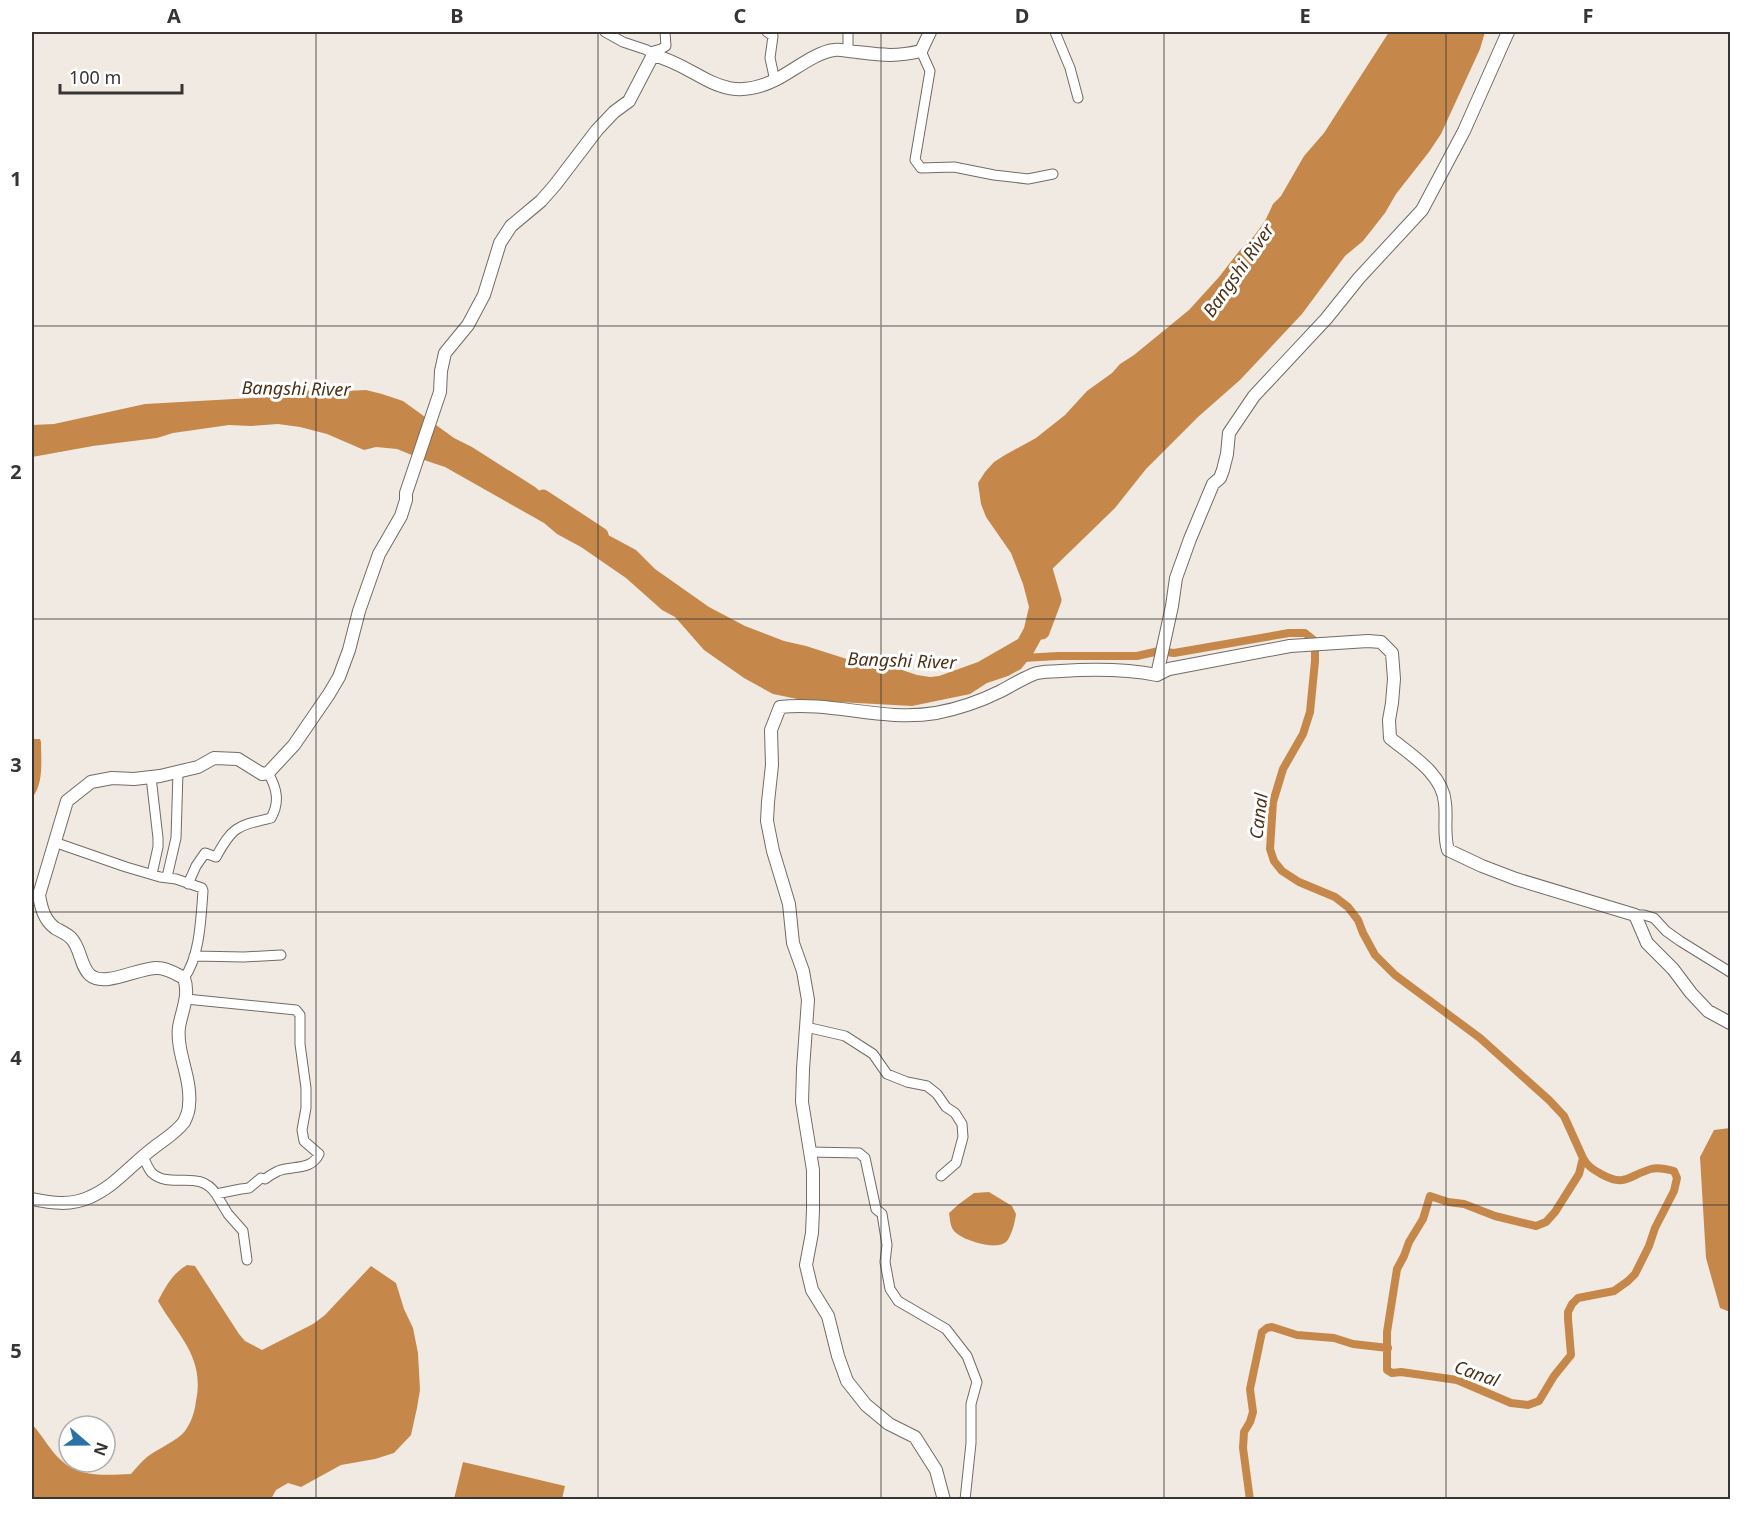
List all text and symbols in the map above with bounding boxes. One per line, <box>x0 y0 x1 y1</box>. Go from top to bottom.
text: A <box>167 2 181 29</box>
text: B <box>450 2 464 29</box>
text: C <box>734 2 747 29</box>
text: D <box>1015 2 1029 29</box>
text: E <box>1299 2 1311 29</box>
text: F <box>1583 2 1593 29</box>
scale bar <box>60 57 182 95</box>
text: 100 m <box>69 65 121 89</box>
text: 1 <box>10 165 22 192</box>
water label: Bangshi River <box>1197 218 1280 321</box>
water label: Bangshi River <box>241 375 351 401</box>
text: 2 <box>10 458 22 485</box>
water label: Bangshi River <box>847 646 958 674</box>
text: 3 <box>10 751 22 778</box>
water label: Canal <box>1243 791 1273 840</box>
text: 4 <box>10 1044 22 1071</box>
text: 5 <box>10 1337 22 1364</box>
water label: Canal <box>1451 1354 1503 1392</box>
north arrow <box>57 1414 117 1474</box>
text: N <box>89 1439 114 1459</box>

